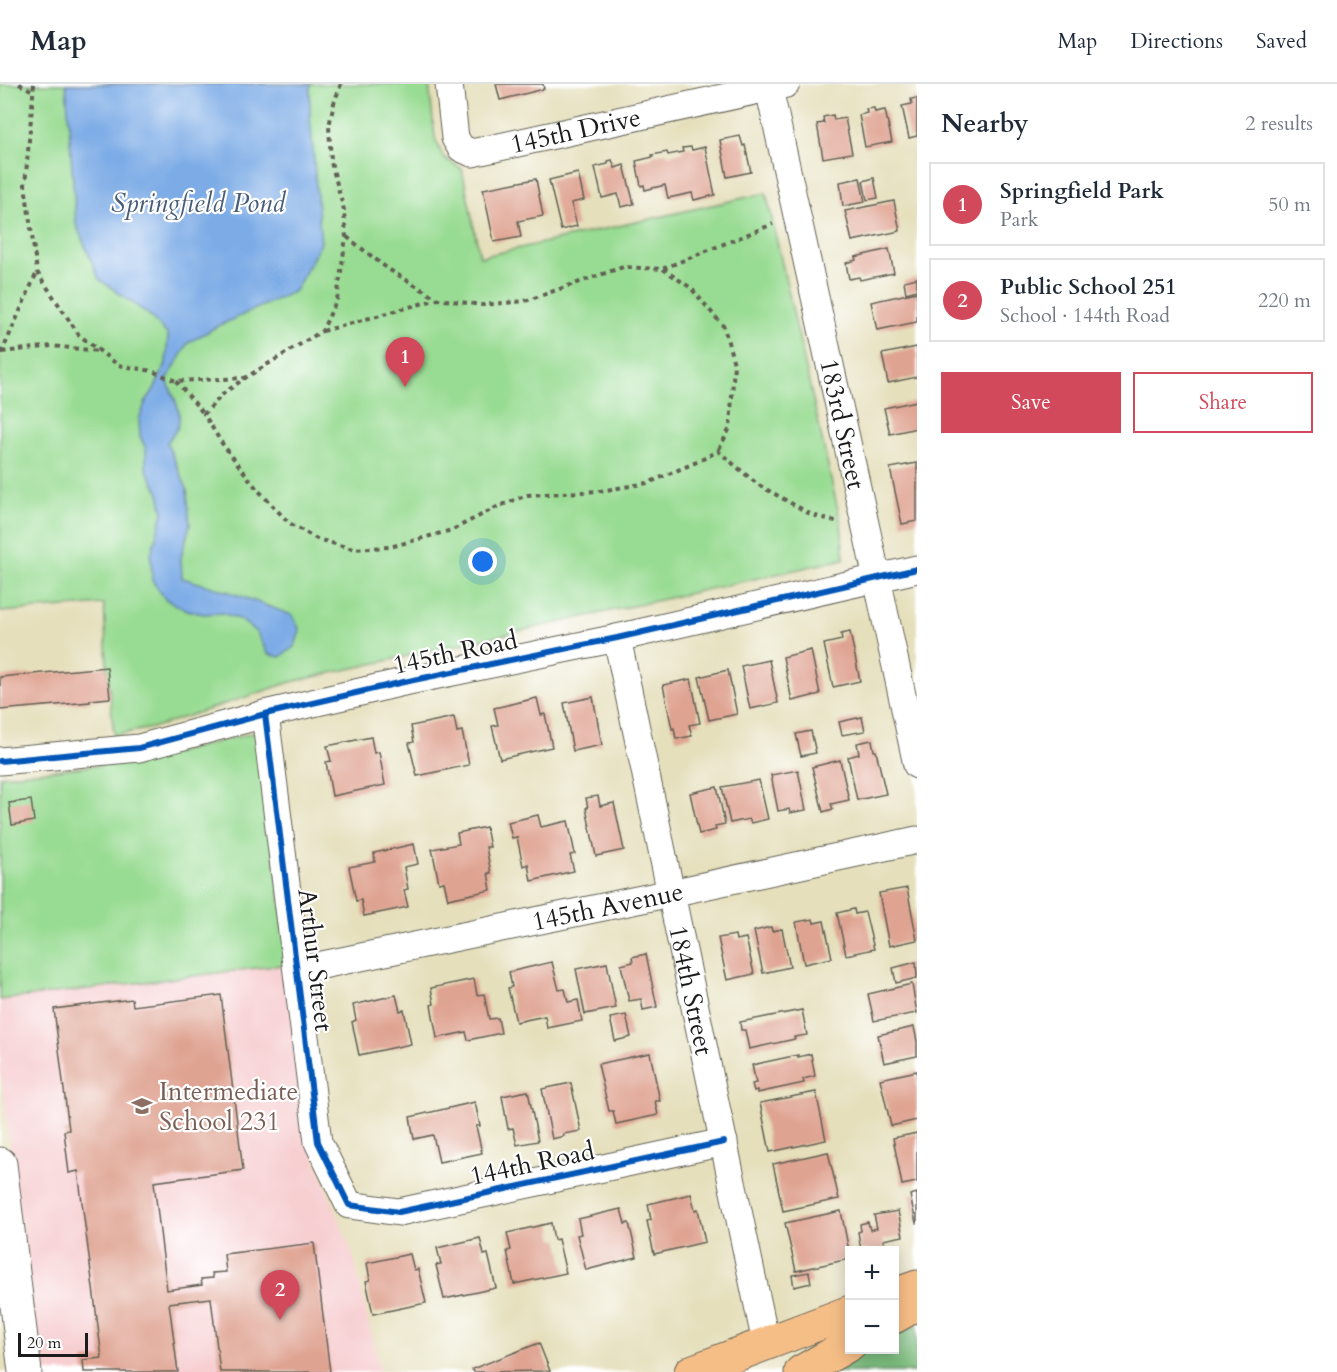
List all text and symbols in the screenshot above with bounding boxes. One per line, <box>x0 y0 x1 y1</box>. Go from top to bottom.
text: Map <box>30 22 87 60</box>
text: Map <box>1057 27 1097 56</box>
text: Directions <box>1130 27 1223 56</box>
text: Saved <box>1256 27 1307 56</box>
street label: 145th Drive <box>507 99 644 162</box>
text: Nearby <box>941 106 1029 141</box>
text: 2 results <box>1245 110 1313 137</box>
text: Springfield Park <box>1000 176 1164 206</box>
water label: Springfield Pond <box>111 185 286 222</box>
text: 1 <box>957 191 968 218</box>
text: 50 m <box>1268 191 1311 218</box>
text: Park <box>1000 206 1038 233</box>
text: Public School 251 <box>1000 272 1176 302</box>
text: 2 <box>957 287 968 314</box>
text: 220 m <box>1258 287 1311 314</box>
text: School · 144th Road <box>1000 302 1170 329</box>
pin: 1 <box>386 338 424 387</box>
street label: 183rd Street <box>811 355 874 493</box>
button: Save <box>941 372 1121 433</box>
button: Share <box>1133 372 1313 433</box>
your location <box>468 547 497 576</box>
street label: 145th Road <box>390 622 521 683</box>
street label: 145th Avenue <box>529 874 687 939</box>
street label: Arthur Street <box>289 887 342 1034</box>
street label: 184th Street <box>660 922 722 1059</box>
place label: Intermediate School 231 <box>159 1074 298 1139</box>
school or university icon: Intermediate School 231 <box>130 1094 154 1118</box>
street label: 144th Road <box>467 1133 598 1194</box>
map controls <box>845 1246 899 1354</box>
button: + <box>845 1246 899 1300</box>
pin: 2 <box>260 1270 300 1320</box>
button: − <box>845 1300 899 1354</box>
scale bar <box>18 1330 88 1358</box>
text: 20 m <box>27 1332 61 1354</box>

